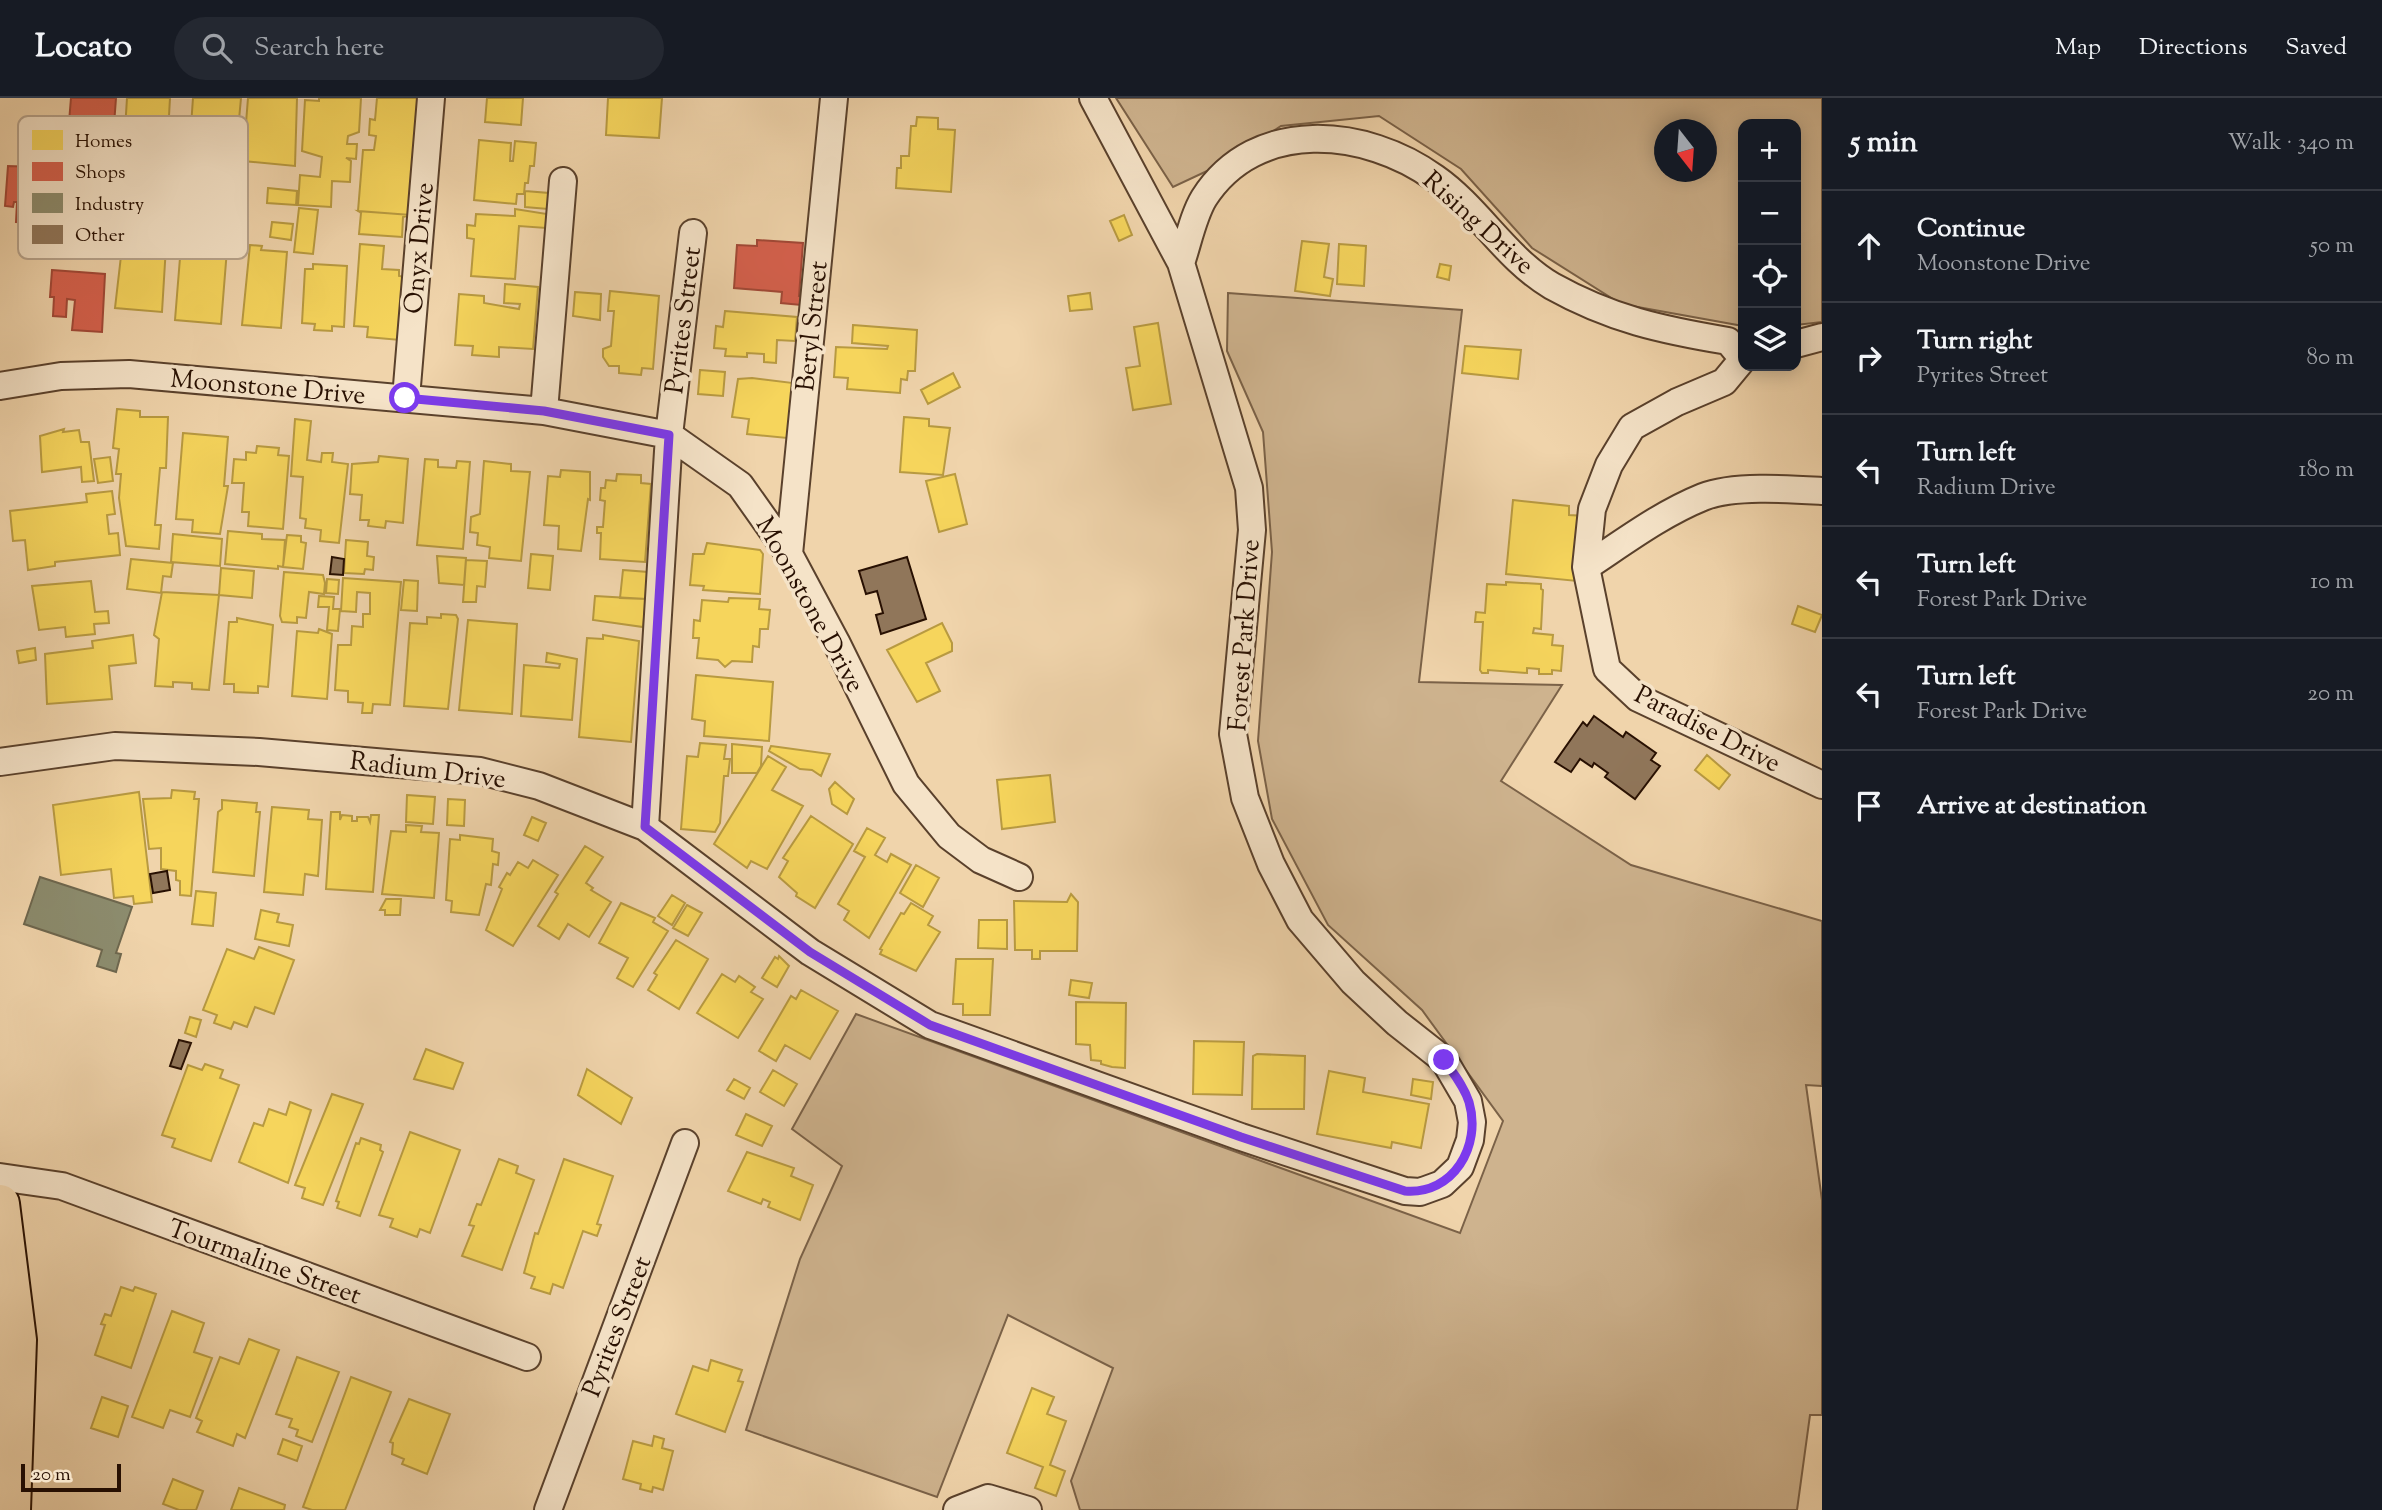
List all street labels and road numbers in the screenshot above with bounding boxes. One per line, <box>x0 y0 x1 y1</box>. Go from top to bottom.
street label: Rising Drive <box>1413 163 1542 284</box>
street label: Onyx Drive <box>396 181 445 316</box>
street label: Pyrites Street <box>657 244 712 396</box>
street label: Beryl Street <box>788 259 839 393</box>
street label: Moonstone Drive <box>169 362 367 415</box>
street label: Moonstone Drive <box>745 511 872 700</box>
street label: Forest Park Drive <box>1220 538 1271 733</box>
street label: Paradise Drive <box>1627 677 1786 783</box>
street label: Radium Drive <box>348 744 508 799</box>
street label: Tourmaline Street <box>162 1211 366 1315</box>
street label: Pyrites Street <box>575 1251 662 1403</box>

